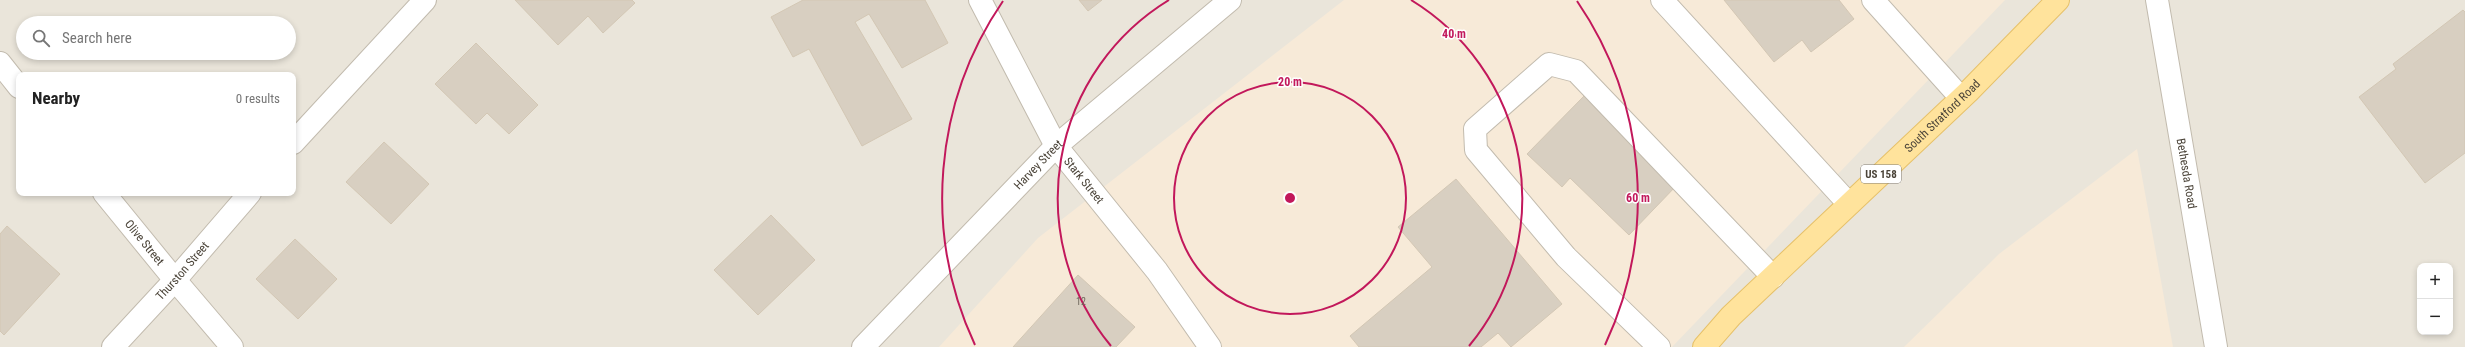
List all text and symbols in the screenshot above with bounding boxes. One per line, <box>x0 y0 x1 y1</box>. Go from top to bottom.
search box <box>16 16 296 60</box>
icon: search <box>30 27 52 49</box>
text: 40 m <box>1442 27 1466 41</box>
text: Search here <box>62 29 132 47</box>
text: 20 m <box>1278 75 1302 89</box>
street label: South Stratford Road <box>1902 77 1983 155</box>
text: Nearby <box>32 88 80 108</box>
text: 0 results <box>236 91 280 106</box>
street label: Harvey Street <box>1011 136 1066 192</box>
street label: Bethesda Road <box>2174 137 2199 210</box>
street label: Stark Street <box>1061 155 1107 207</box>
road number: US 158 <box>1861 165 1901 183</box>
centre of rings <box>1283 191 1297 205</box>
text: 60 m <box>1626 191 1650 205</box>
street label: Olive Street <box>122 217 167 268</box>
street label: Thurston Street <box>153 239 212 303</box>
map controls <box>2417 263 2453 335</box>
button: + <box>2417 263 2453 299</box>
house number: 12 <box>1076 296 1086 307</box>
button: − <box>2417 299 2453 335</box>

